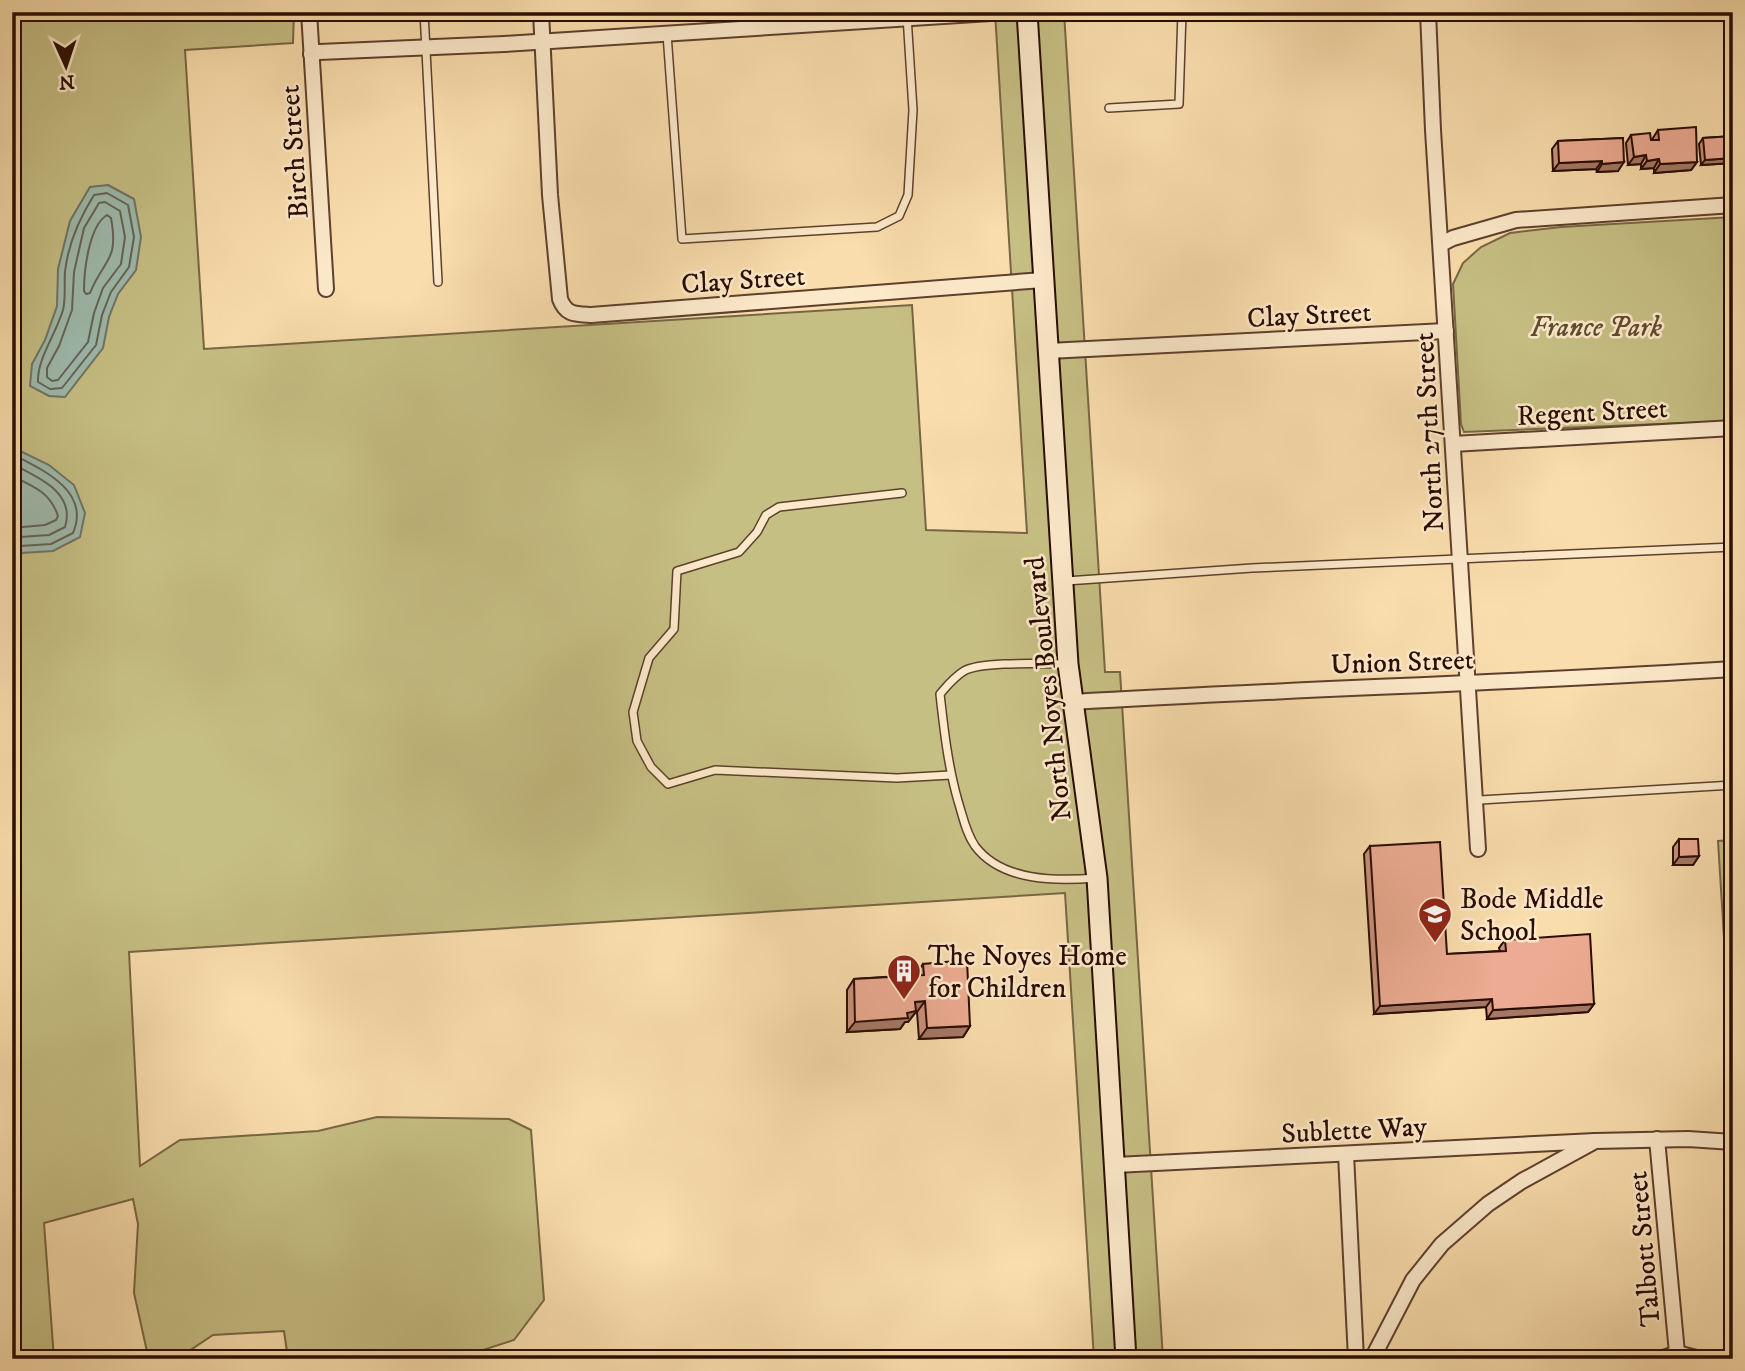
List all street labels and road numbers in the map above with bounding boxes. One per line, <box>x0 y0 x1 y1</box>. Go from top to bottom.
street label: Birch Street <box>272 84 317 220</box>
street label: Clay Street <box>680 259 806 302</box>
street label: Clay Street <box>1246 295 1372 336</box>
street label: North 27th Street <box>1407 331 1452 533</box>
street label: Regent Street <box>1516 391 1668 434</box>
street label: North Noyes Boulevard <box>1017 555 1080 823</box>
street label: Union Street <box>1330 643 1474 682</box>
street label: Sublette Way <box>1280 1109 1428 1152</box>
street label: Talbott Street <box>1620 1170 1669 1328</box>

